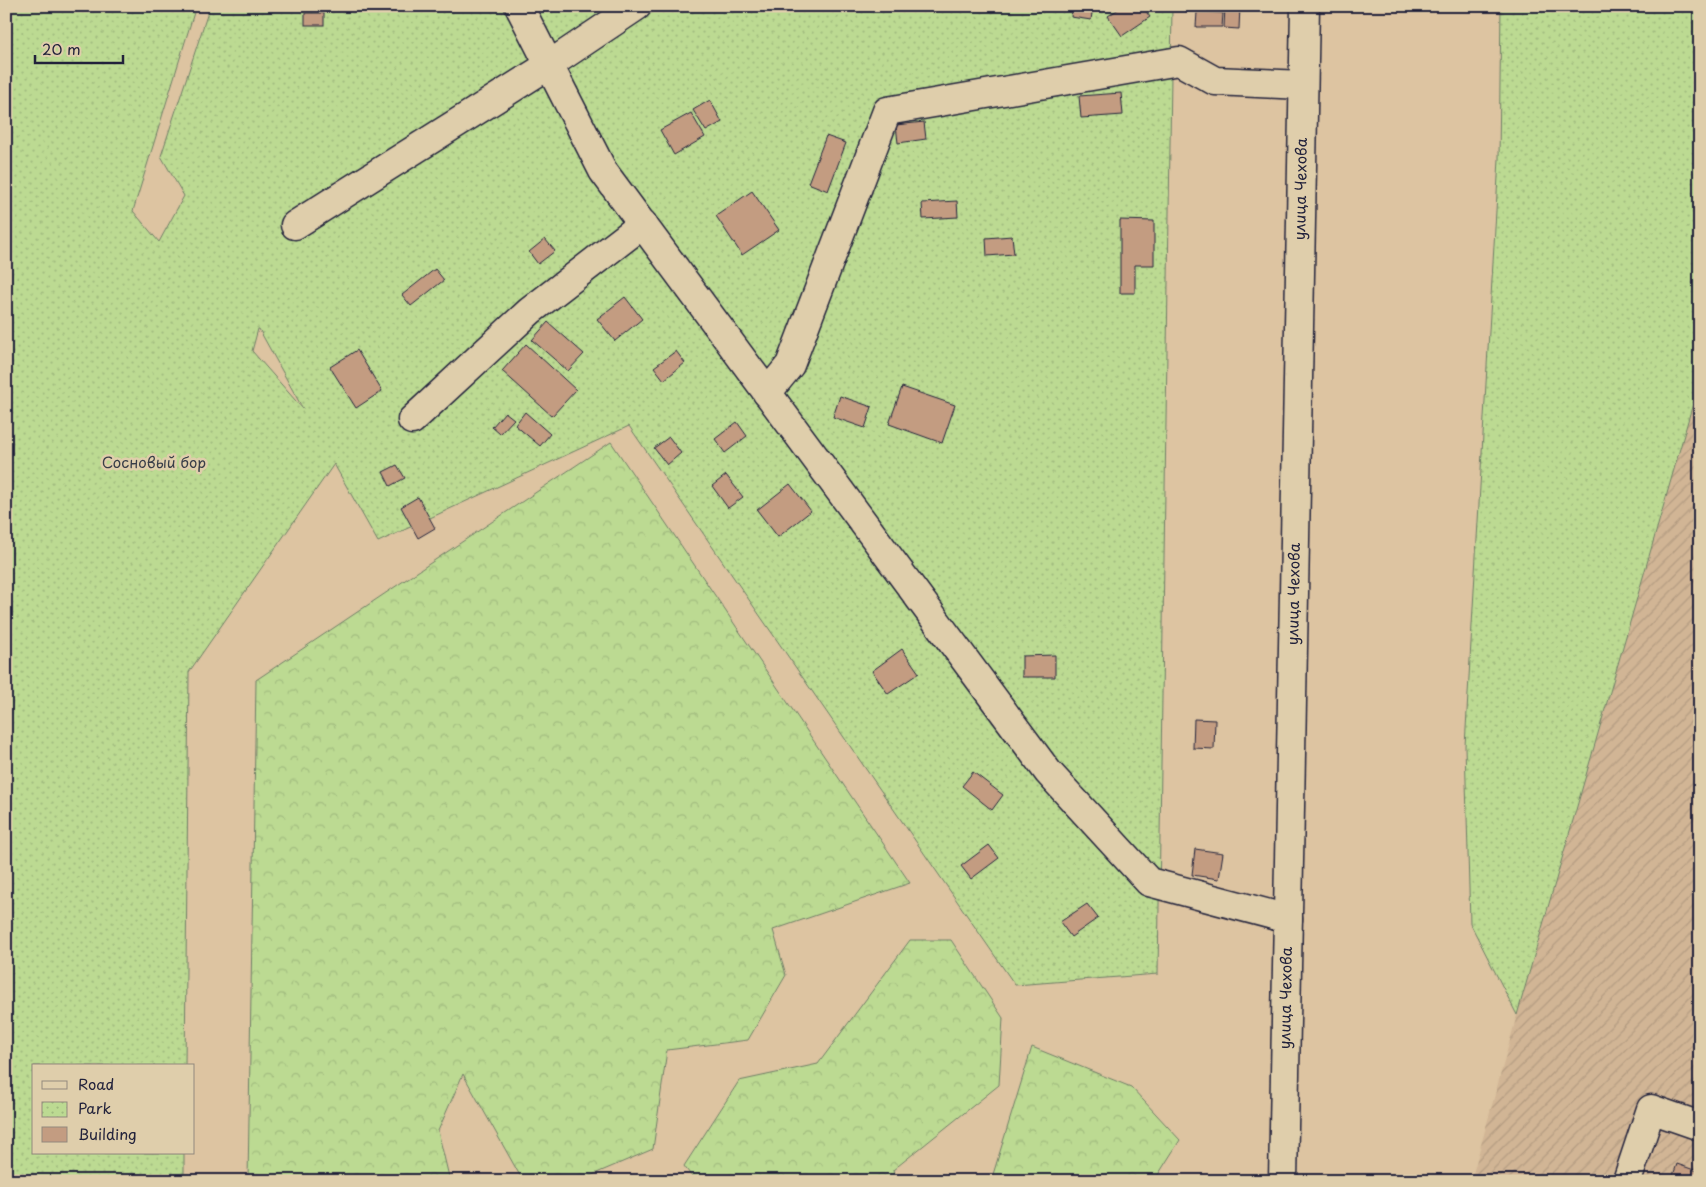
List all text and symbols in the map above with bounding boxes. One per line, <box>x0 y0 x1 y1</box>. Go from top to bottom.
scale bar <box>35 32 122 64</box>
text: 20 m <box>42 37 81 60</box>
street label: улица Чехова <box>1287 137 1312 240</box>
park label: Сосновый бор <box>102 450 206 473</box>
street label: улица Чехова <box>1280 542 1305 645</box>
street label: улица Чехова <box>1272 946 1297 1049</box>
legend <box>32 1064 195 1154</box>
text: Road <box>78 1072 114 1095</box>
text: Park <box>78 1096 112 1119</box>
text: Building <box>78 1122 137 1145</box>

